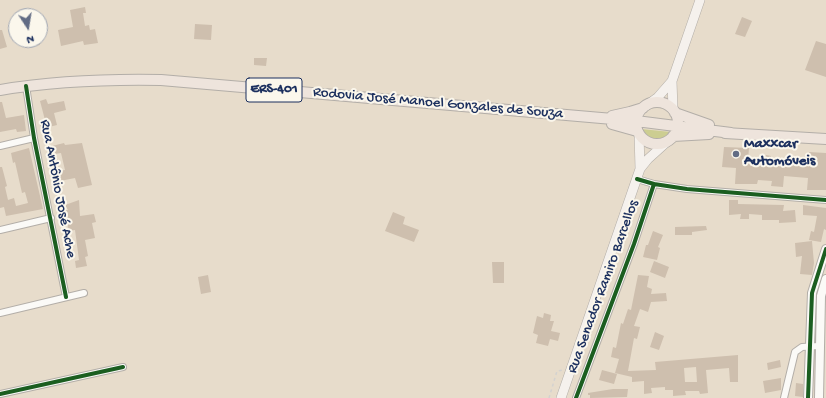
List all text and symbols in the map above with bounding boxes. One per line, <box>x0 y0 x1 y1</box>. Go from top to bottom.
north arrow <box>8 8 48 48</box>
text: N <box>26 32 35 45</box>
road number: ERS-401 <box>246 78 302 102</box>
street label: Rodovia José Manoel Gonzales de Souza <box>312 84 564 124</box>
street label: Rua Antônio José Ache <box>35 118 79 260</box>
place label: Maxxcar Automóveis <box>744 136 815 171</box>
marker: Maxxcar Automóveis <box>731 149 741 159</box>
street label: Rua Senador Ramiro Barcellos <box>564 198 644 376</box>

